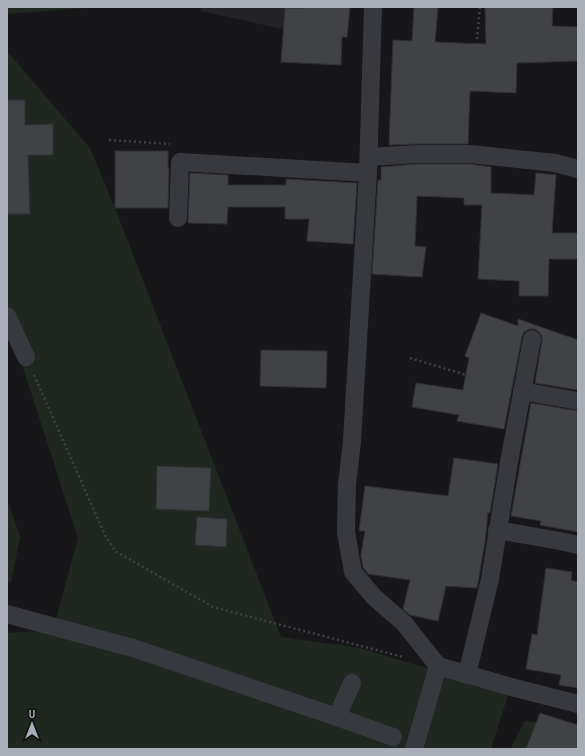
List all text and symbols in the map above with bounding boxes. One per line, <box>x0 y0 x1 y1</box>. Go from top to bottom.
north arrow <box>12 704 52 744</box>
text: U <box>29 707 35 721</box>

